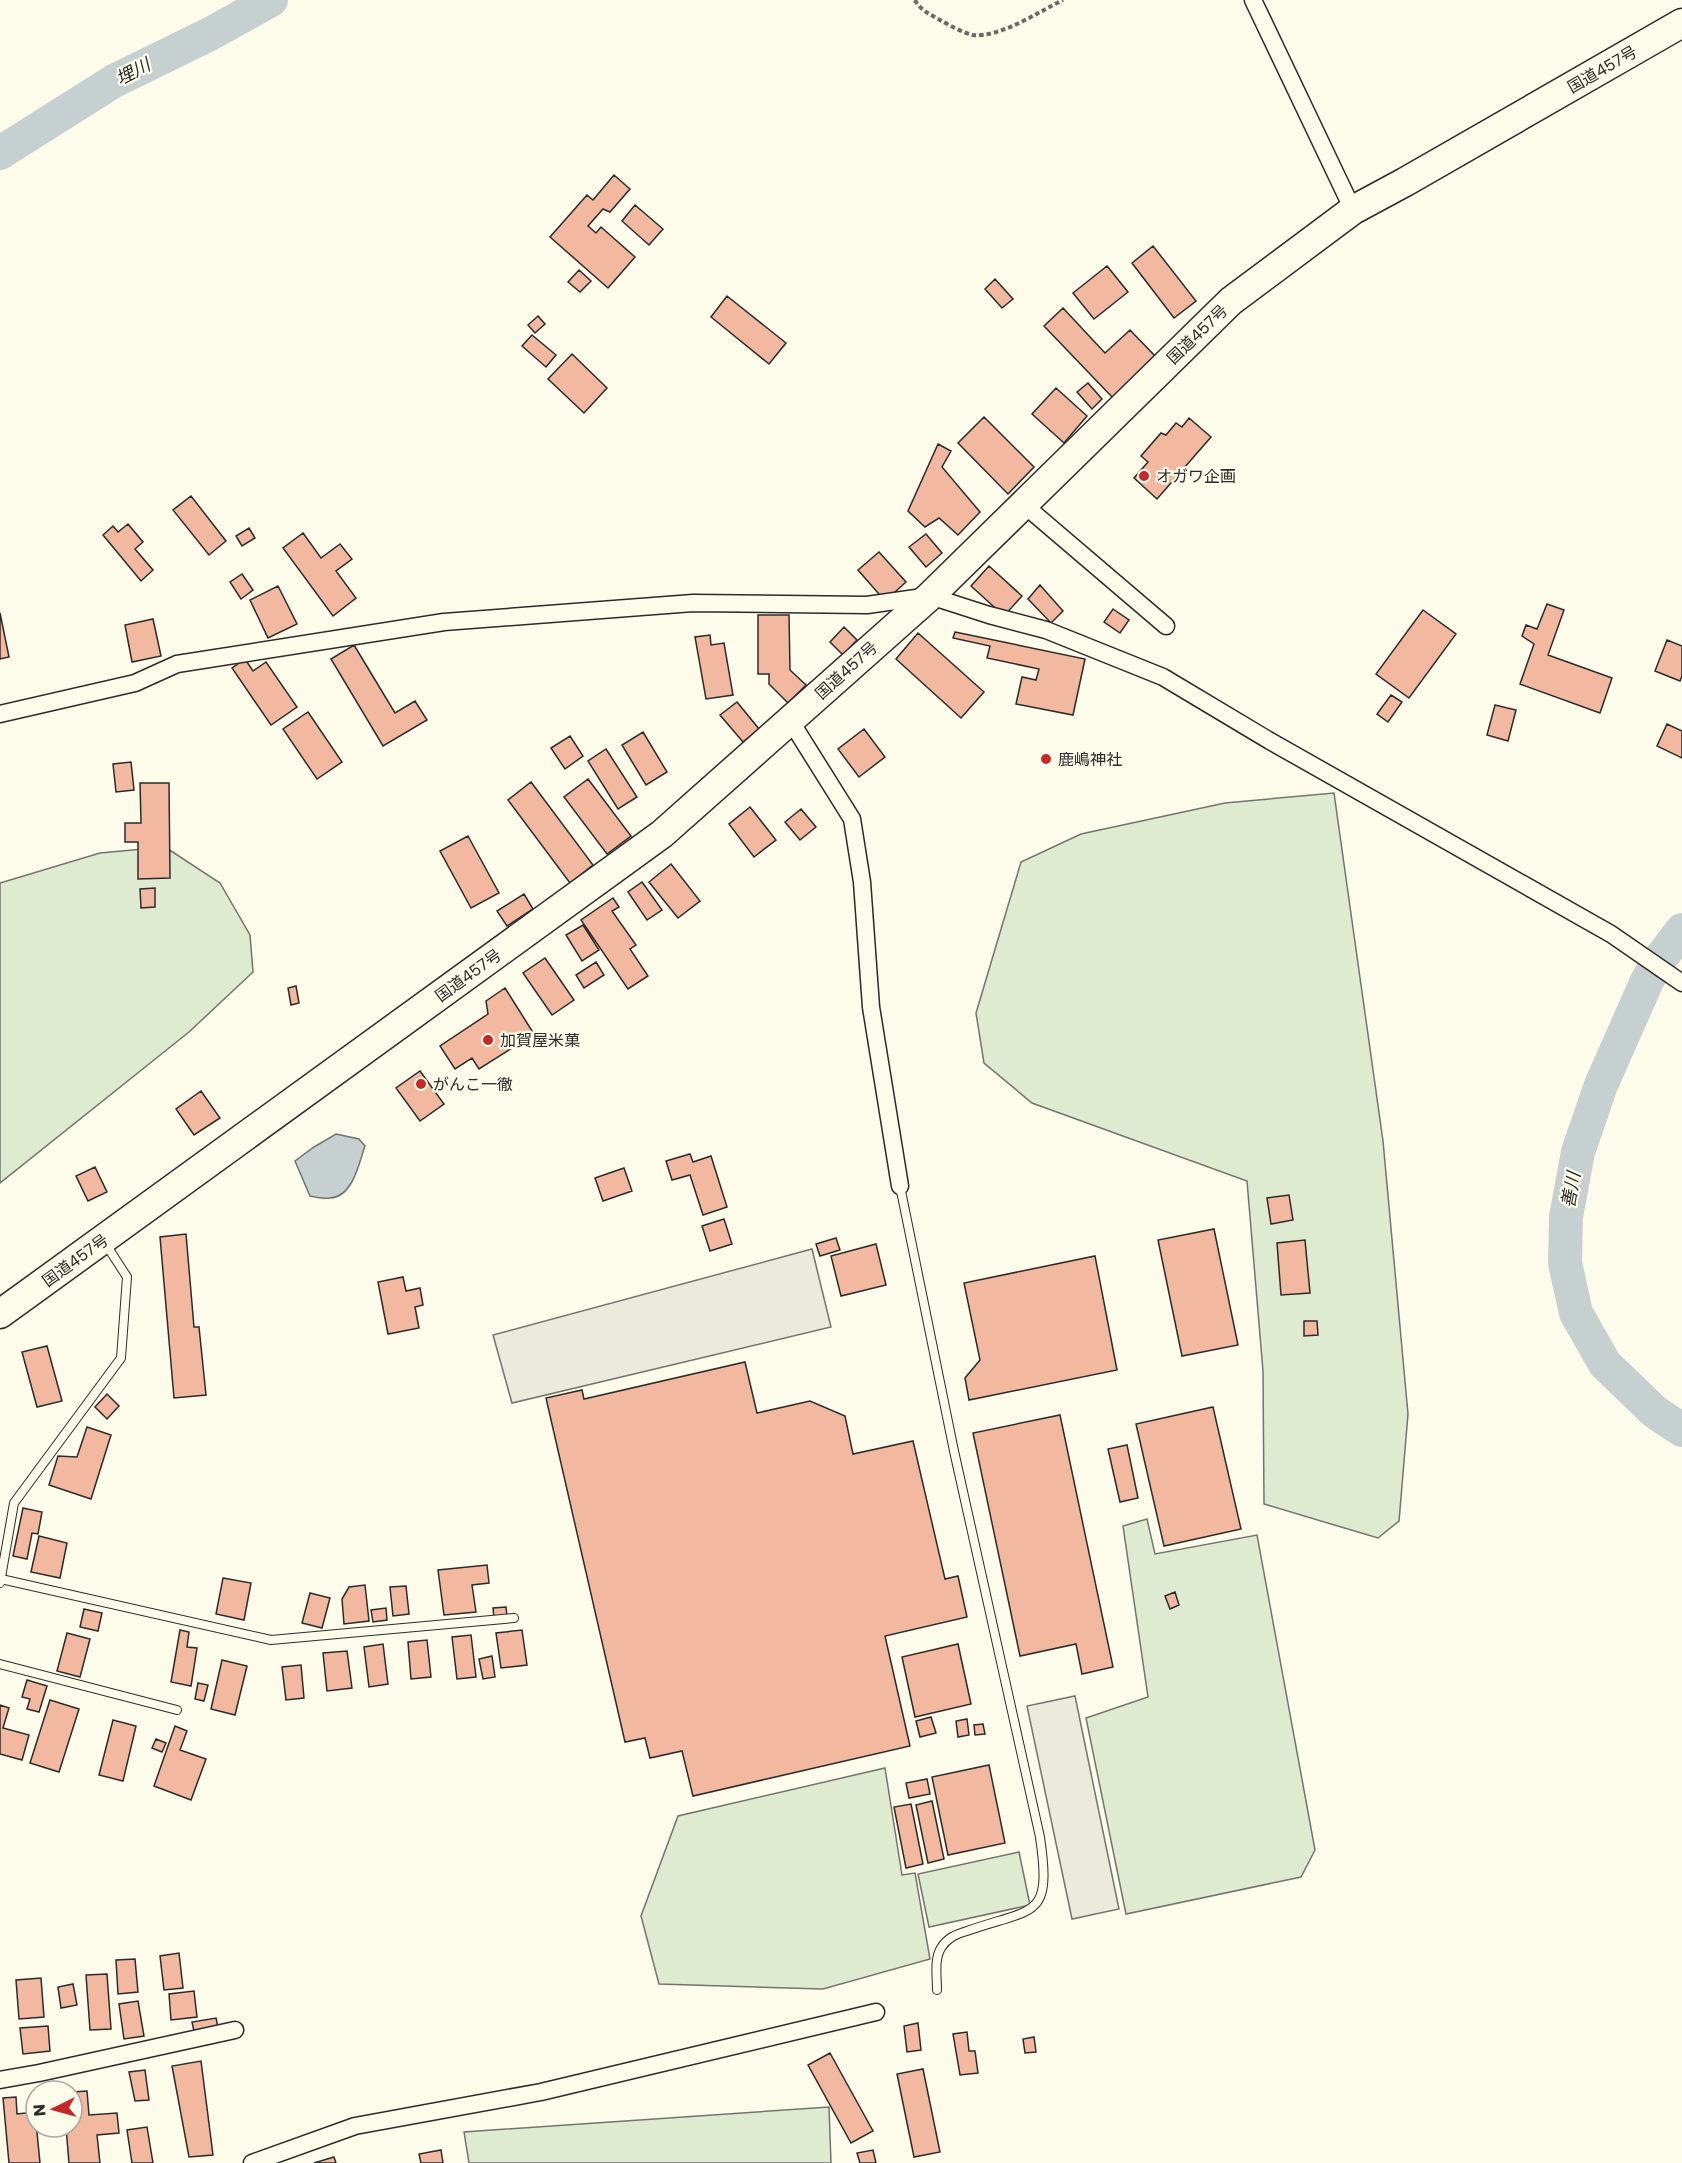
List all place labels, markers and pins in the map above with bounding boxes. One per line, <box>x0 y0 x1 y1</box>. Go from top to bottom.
place label: オガワ企画 <box>1156 465 1236 488</box>
marker: オガワ企画 <box>1137 469 1151 483</box>
place label: 鹿嶋神社 <box>1058 748 1122 771</box>
marker: 鹿嶋神社 <box>1039 752 1053 766</box>
place label: 加賀屋米菓 <box>500 1029 580 1052</box>
marker: 加賀屋米菓 <box>481 1033 495 1047</box>
place label: がんこ一徹 <box>433 1073 513 1096</box>
marker: がんこ一徹 <box>414 1077 428 1091</box>

